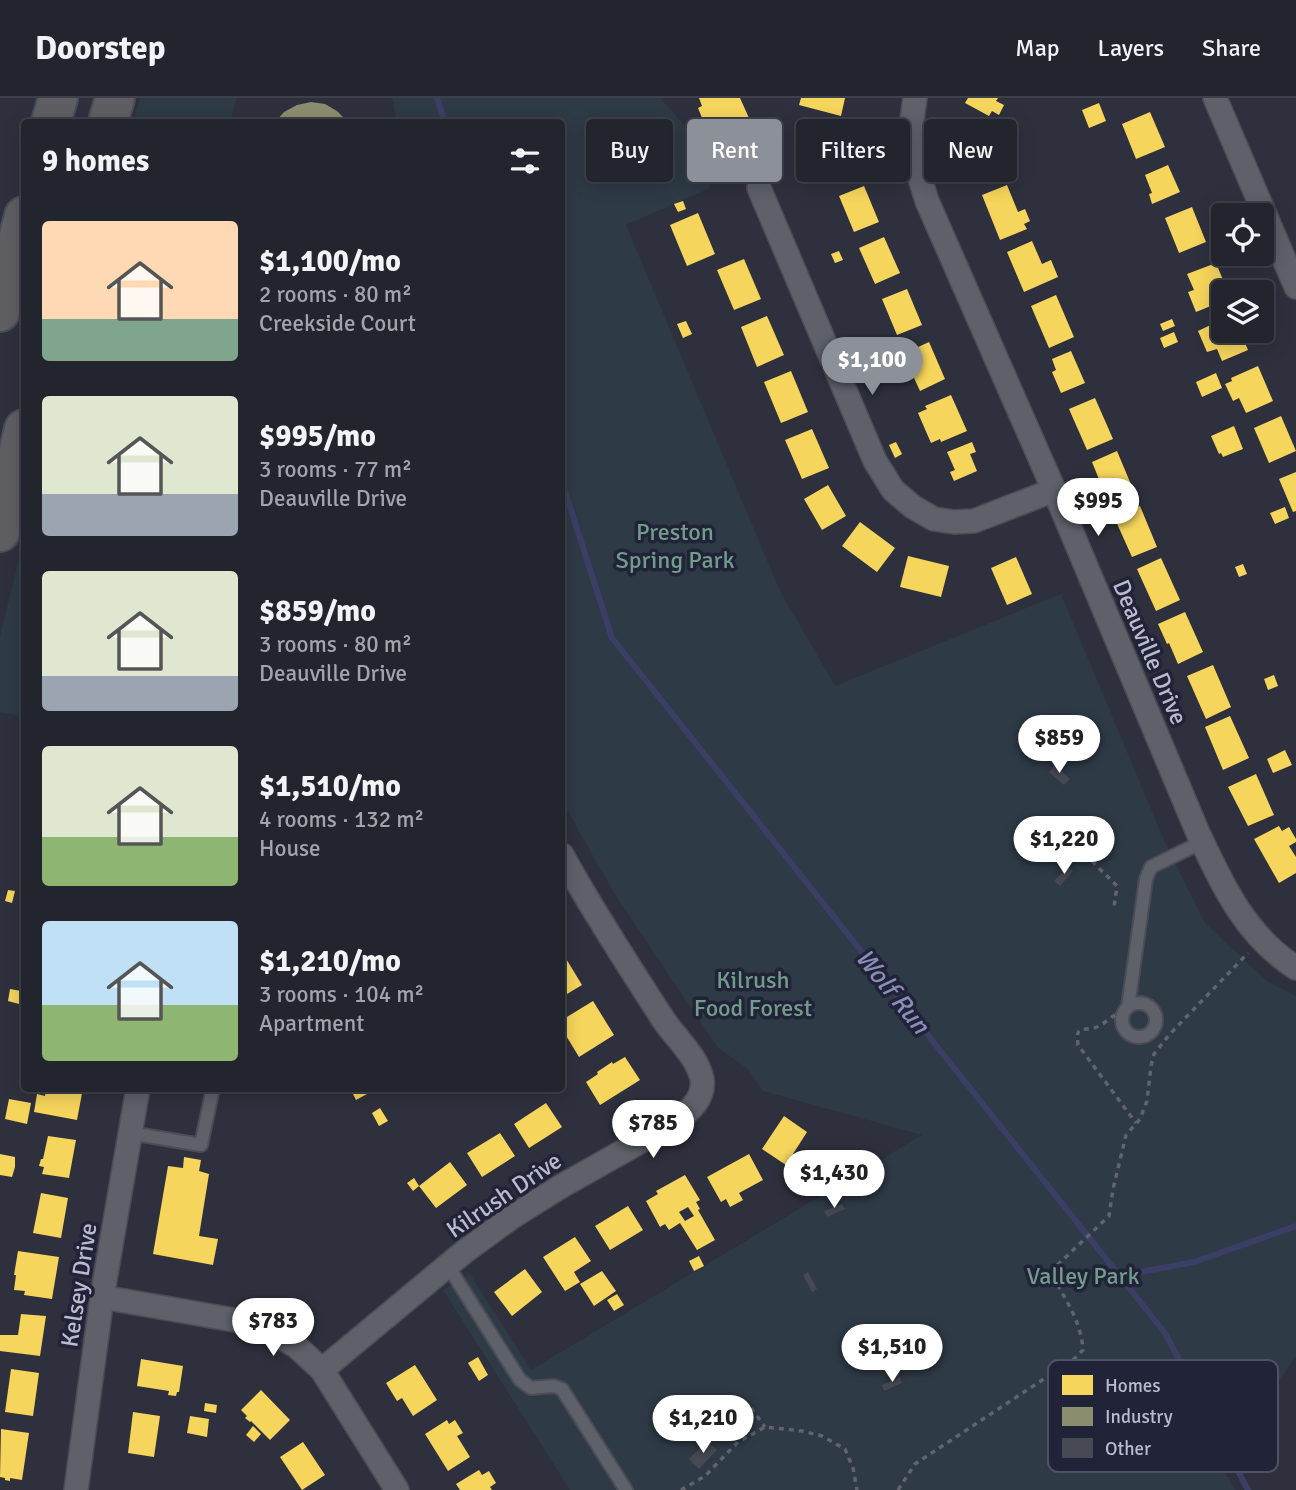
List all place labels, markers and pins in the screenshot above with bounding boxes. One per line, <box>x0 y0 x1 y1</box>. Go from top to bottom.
pin: $1,100 <box>815 338 929 397</box>
pin: $995 <box>1057 478 1139 538</box>
pin: $859 <box>1018 716 1100 775</box>
pin: $1,220 <box>1007 816 1121 876</box>
pin: $785 <box>612 1100 694 1160</box>
pin: $1,430 <box>777 1150 891 1210</box>
pin: $783 <box>232 1298 314 1358</box>
pin: $1,510 <box>835 1324 949 1384</box>
pin: $1,210 <box>646 1396 760 1455</box>

